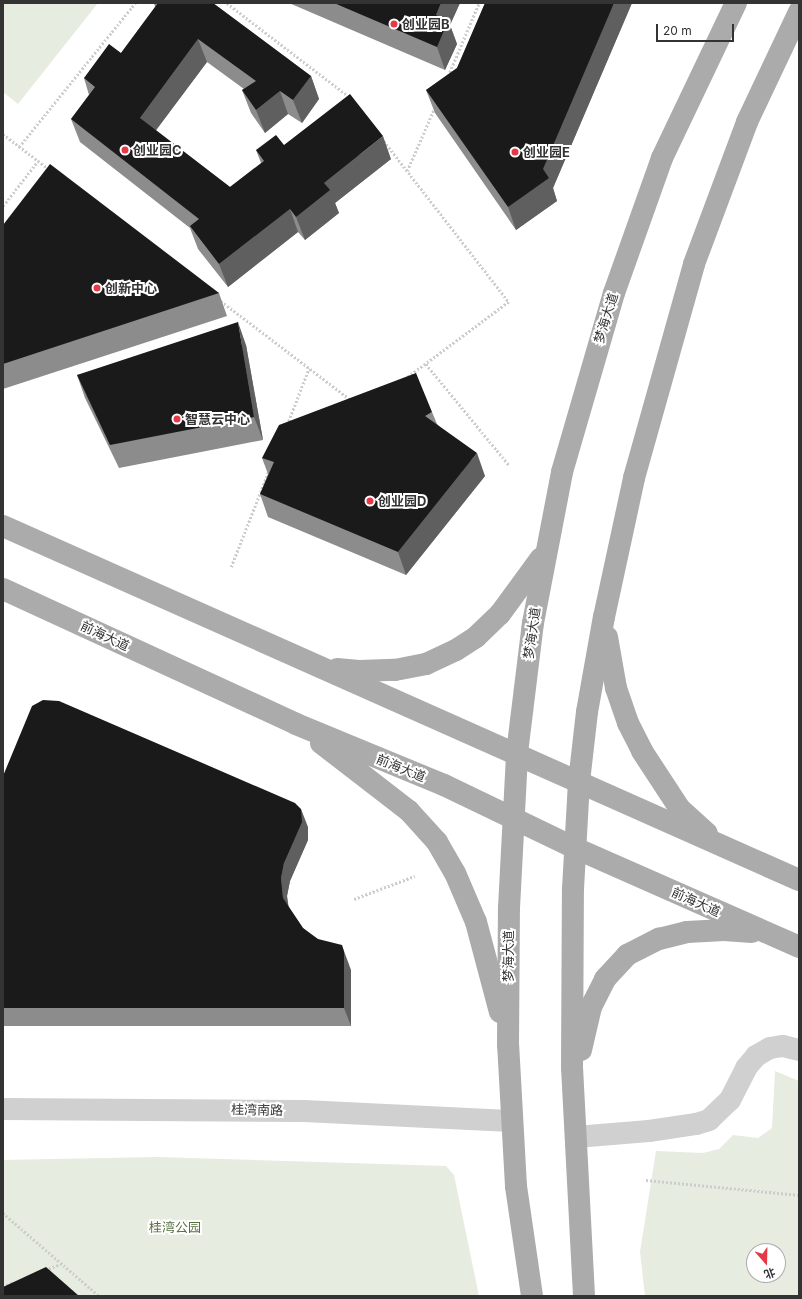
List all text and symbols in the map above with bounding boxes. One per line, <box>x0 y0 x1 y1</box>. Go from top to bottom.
place label: 创业园B <box>402 16 450 32</box>
scale bar <box>658 16 736 42</box>
marker: 创业园B <box>389 19 399 29</box>
text: 20 m <box>663 23 692 38</box>
place label: 创业园C <box>133 142 182 158</box>
place label: 创业园E <box>523 144 570 160</box>
marker: 创业园C <box>120 145 130 155</box>
marker: 创业园E <box>510 147 520 157</box>
place label: 创新中心 <box>105 280 157 296</box>
marker: 创新中心 <box>92 283 102 293</box>
street label: 梦海大道 <box>591 291 621 345</box>
place label: 智慧云中心 <box>185 411 250 427</box>
marker: 智慧云中心 <box>172 414 182 424</box>
place label: 创业园D <box>378 493 426 509</box>
marker: 创业园D <box>365 496 375 506</box>
street label: 梦海大道 <box>521 606 543 660</box>
street label: 前海大道 <box>78 618 132 654</box>
street label: 前海大道 <box>374 751 428 785</box>
street label: 前海大道 <box>669 884 723 920</box>
street label: 梦海大道 <box>500 930 516 982</box>
street label: 桂湾南路 <box>231 1102 283 1118</box>
park label: 桂湾公园 <box>149 1219 201 1235</box>
north arrow <box>746 1243 786 1283</box>
text: 北 <box>762 1265 777 1282</box>

